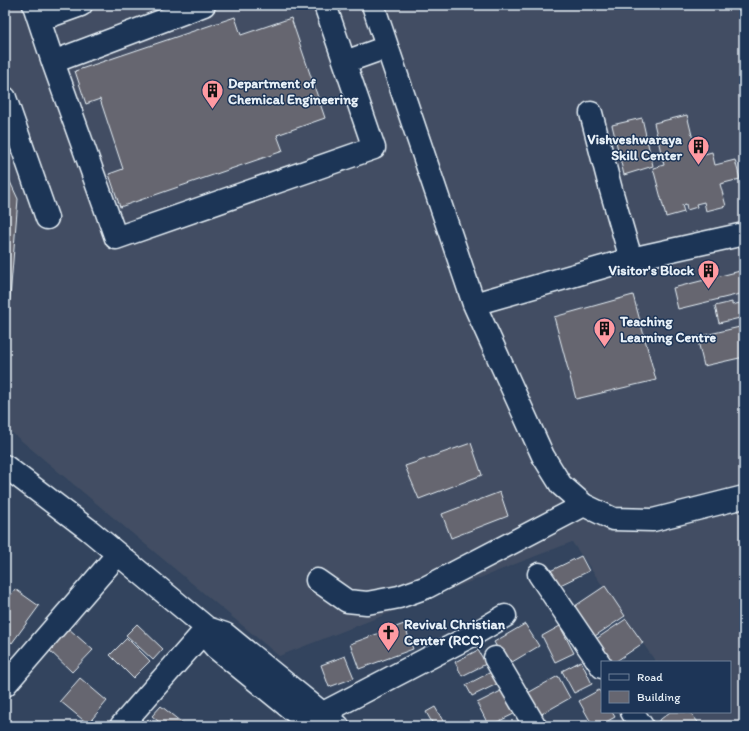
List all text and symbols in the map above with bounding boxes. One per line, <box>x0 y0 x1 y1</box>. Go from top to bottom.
place label: Department of Chemical Engineering <box>228 75 359 108</box>
building icon: Department of Chemical Engineering <box>200 78 226 111</box>
place label: Vishveshwaraya Skill Center <box>587 131 682 164</box>
building icon: Vishveshwaraya Skill Center <box>685 134 711 167</box>
building icon: Visitor's Block <box>696 257 722 290</box>
place label: Visitor's Block <box>608 262 695 279</box>
place label: Teaching Learning Centre <box>619 313 716 346</box>
building icon: Teaching Learning Centre <box>592 316 618 349</box>
place label: Revival Christian Center (RCC) <box>404 616 506 649</box>
church icon: Revival Christian Center (RCC) <box>376 619 402 652</box>
legend <box>601 661 731 713</box>
text: Road <box>637 670 663 684</box>
text: Building <box>637 690 681 704</box>

